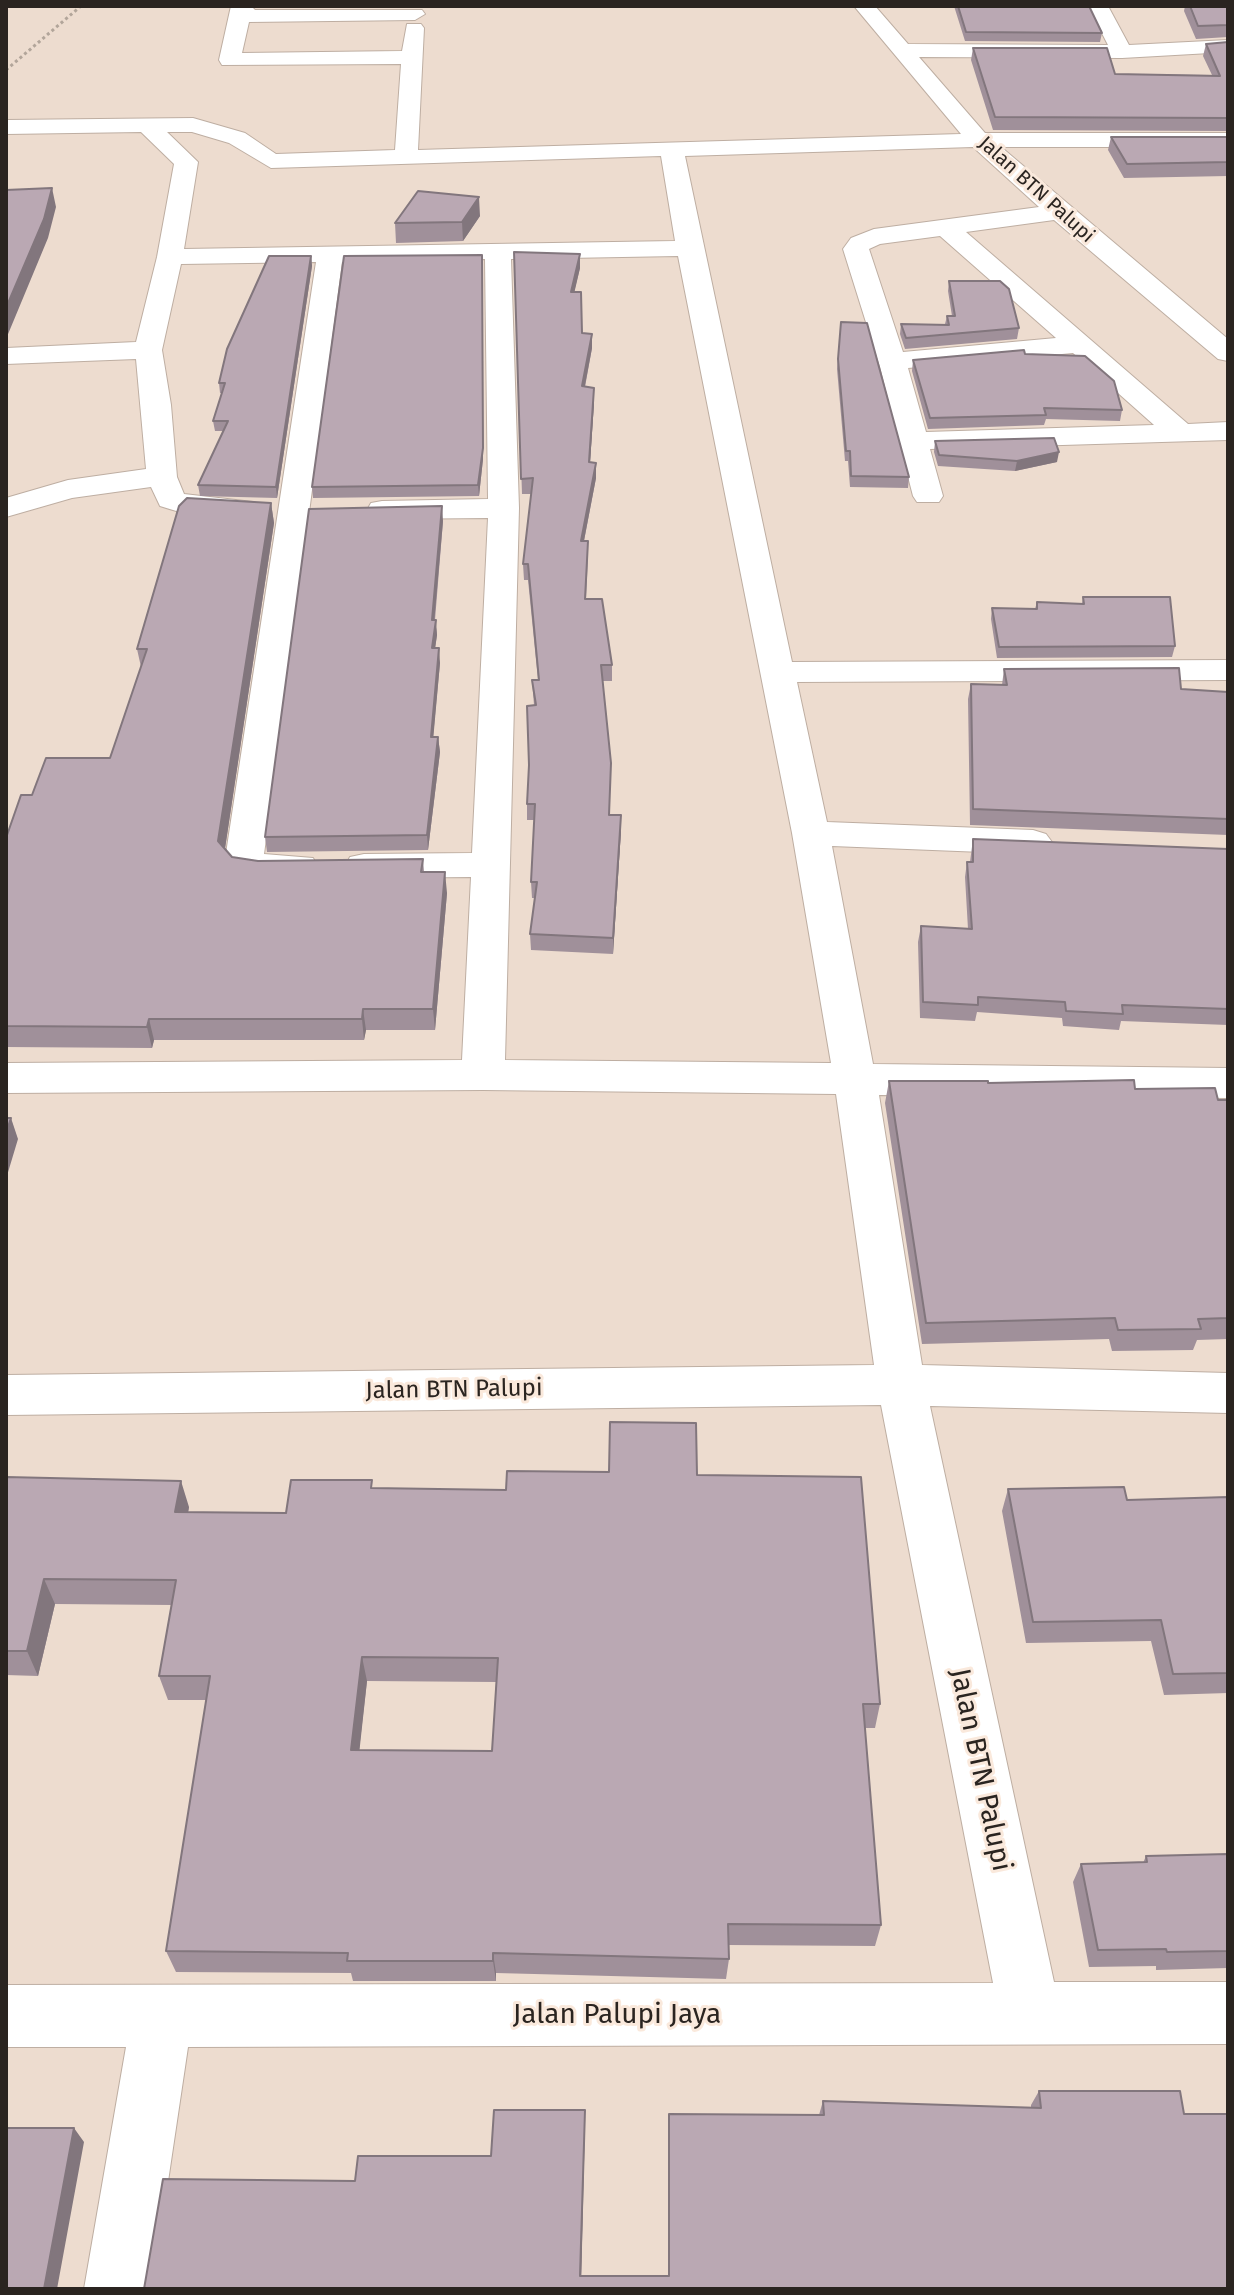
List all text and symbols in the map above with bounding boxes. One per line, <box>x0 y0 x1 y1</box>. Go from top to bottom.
street label: Jalan BTN Palupi <box>973 132 1099 248</box>
street label: Jalan BTN Palupi <box>365 1374 543 1406</box>
street label: Jalan BTN Palupi <box>942 1665 1018 1875</box>
street label: Jalan Palupi Jaya <box>513 1998 721 2032</box>

